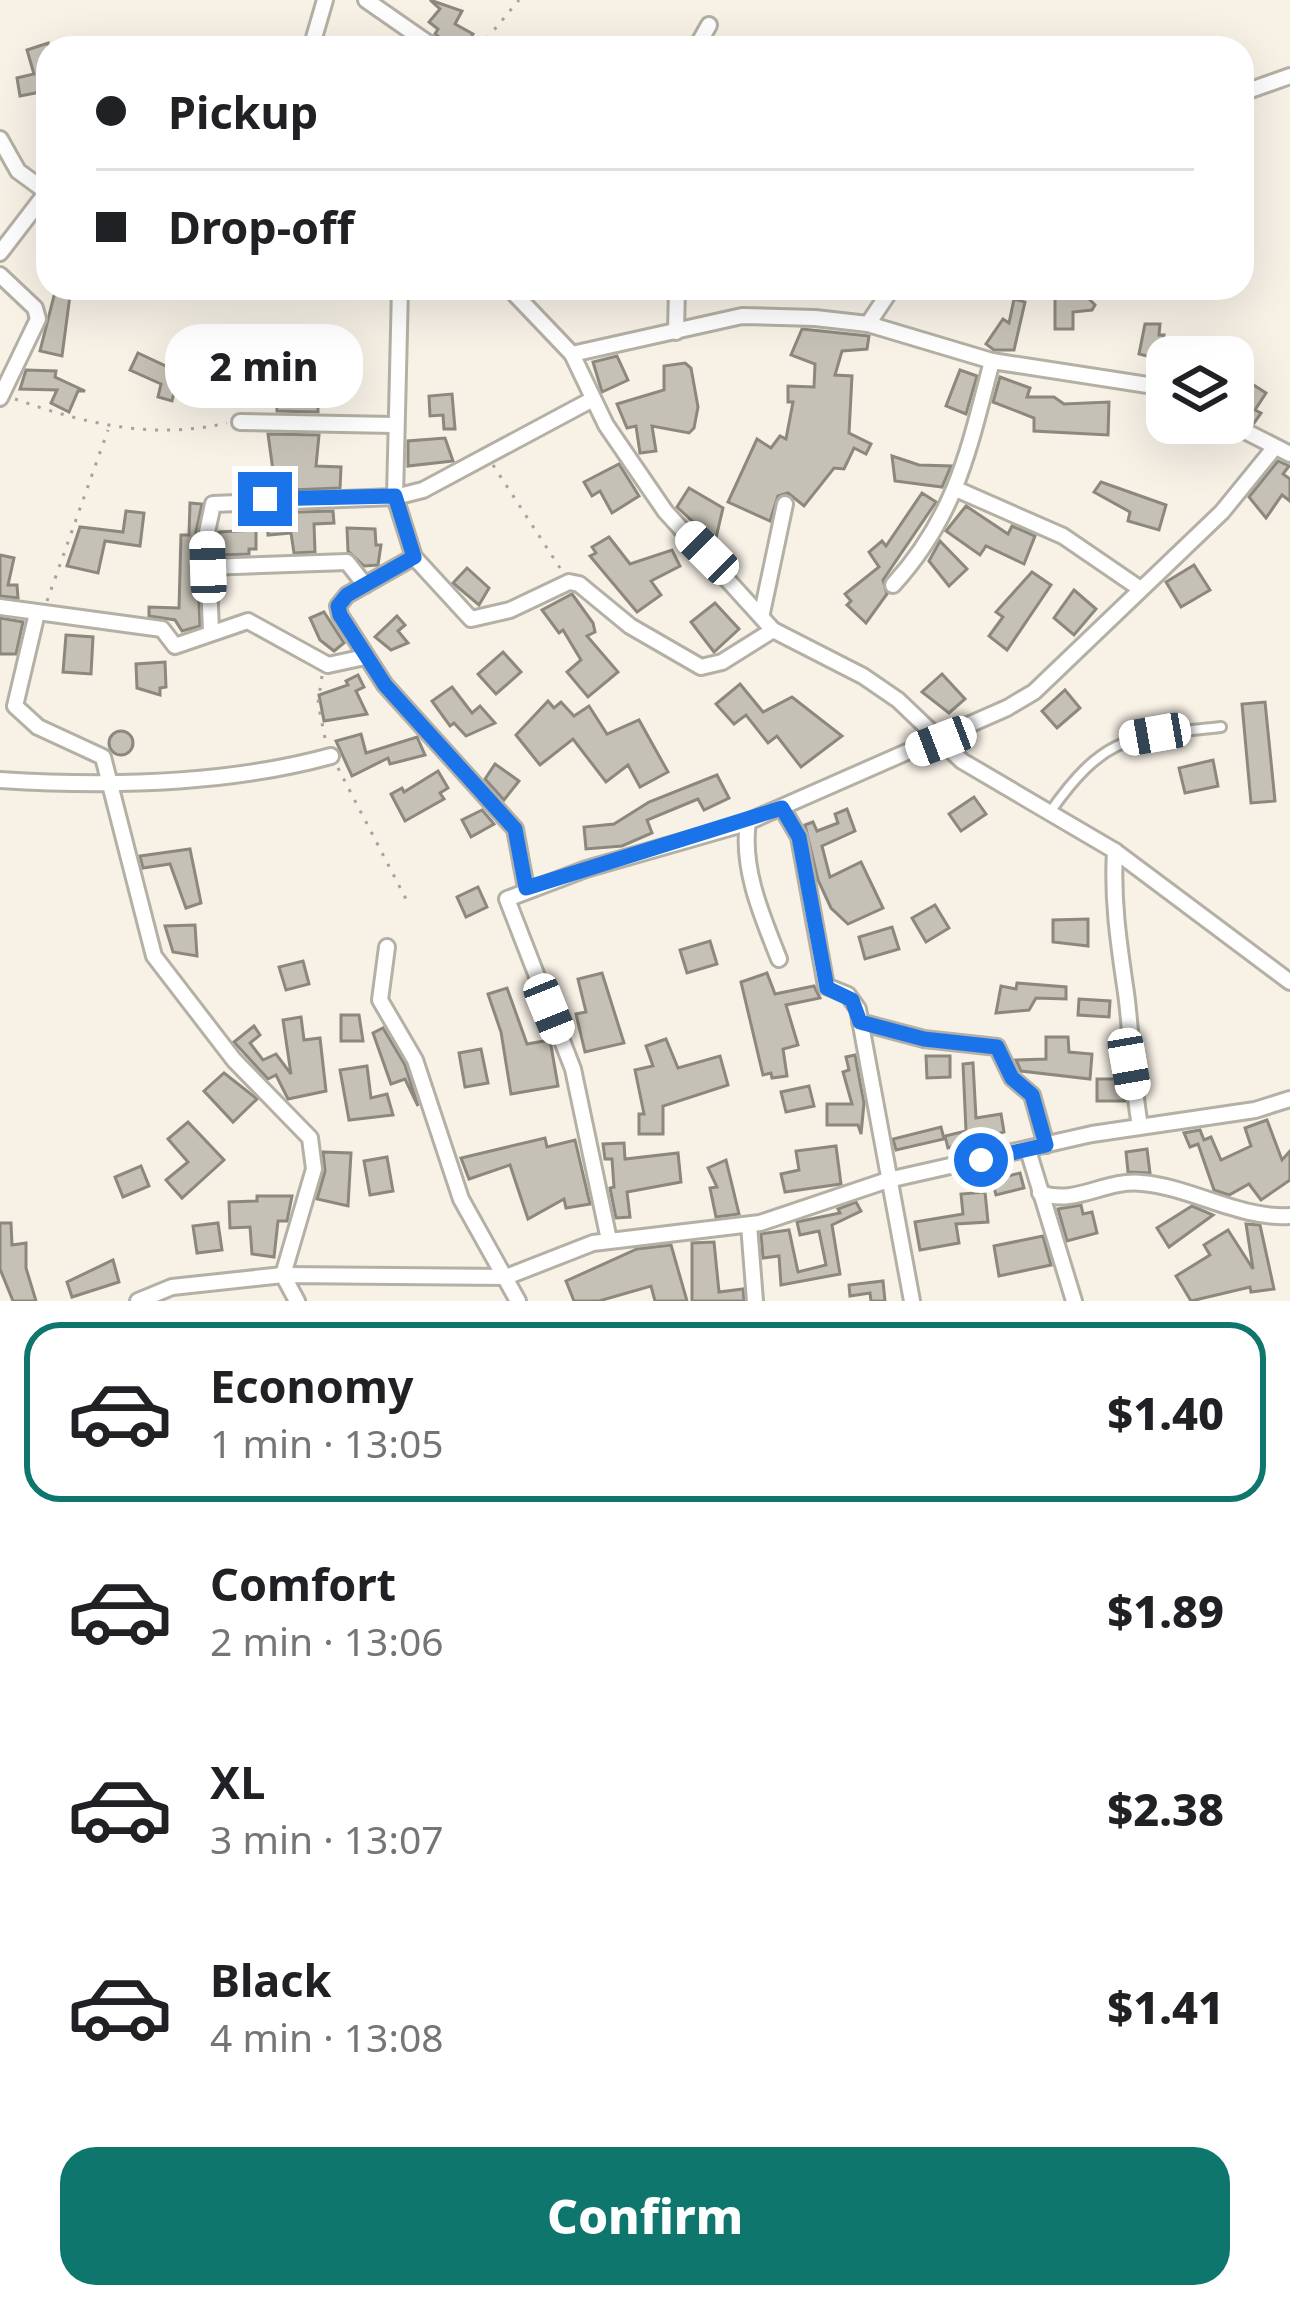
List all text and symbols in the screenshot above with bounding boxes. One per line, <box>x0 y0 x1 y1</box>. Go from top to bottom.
text: Pickup <box>168 81 318 142</box>
text: Drop-off <box>168 196 354 257</box>
callout: 2 min <box>166 325 364 409</box>
map controls <box>1146 336 1254 444</box>
button: layers <box>1146 336 1254 444</box>
text: 2 min <box>210 339 318 392</box>
route end <box>238 472 292 526</box>
car <box>669 515 745 591</box>
car <box>189 530 227 604</box>
car <box>1116 710 1194 758</box>
car <box>901 711 981 771</box>
car <box>519 969 579 1049</box>
car <box>1105 1025 1153 1103</box>
route start <box>954 1133 1008 1187</box>
text: Economy <box>210 1355 414 1416</box>
icon: car <box>66 1358 174 1466</box>
text: $1.40 <box>1107 1382 1224 1443</box>
text: 1 min · 13:05 <box>210 1416 444 1469</box>
text: Comfort <box>210 1553 396 1614</box>
icon: car <box>66 1556 174 1664</box>
text: $1.89 <box>1107 1580 1224 1641</box>
text: 2 min · 13:06 <box>210 1614 444 1667</box>
text: XL <box>210 1751 265 1812</box>
icon: car <box>66 1754 174 1862</box>
text: $2.38 <box>1107 1778 1224 1839</box>
text: 3 min · 13:07 <box>210 1812 444 1865</box>
text: Black <box>210 1949 331 2010</box>
icon: car <box>66 1952 174 2060</box>
text: $1.41 <box>1107 1976 1224 2037</box>
text: 4 min · 13:08 <box>210 2010 444 2063</box>
button: Confirm <box>60 2147 1230 2285</box>

